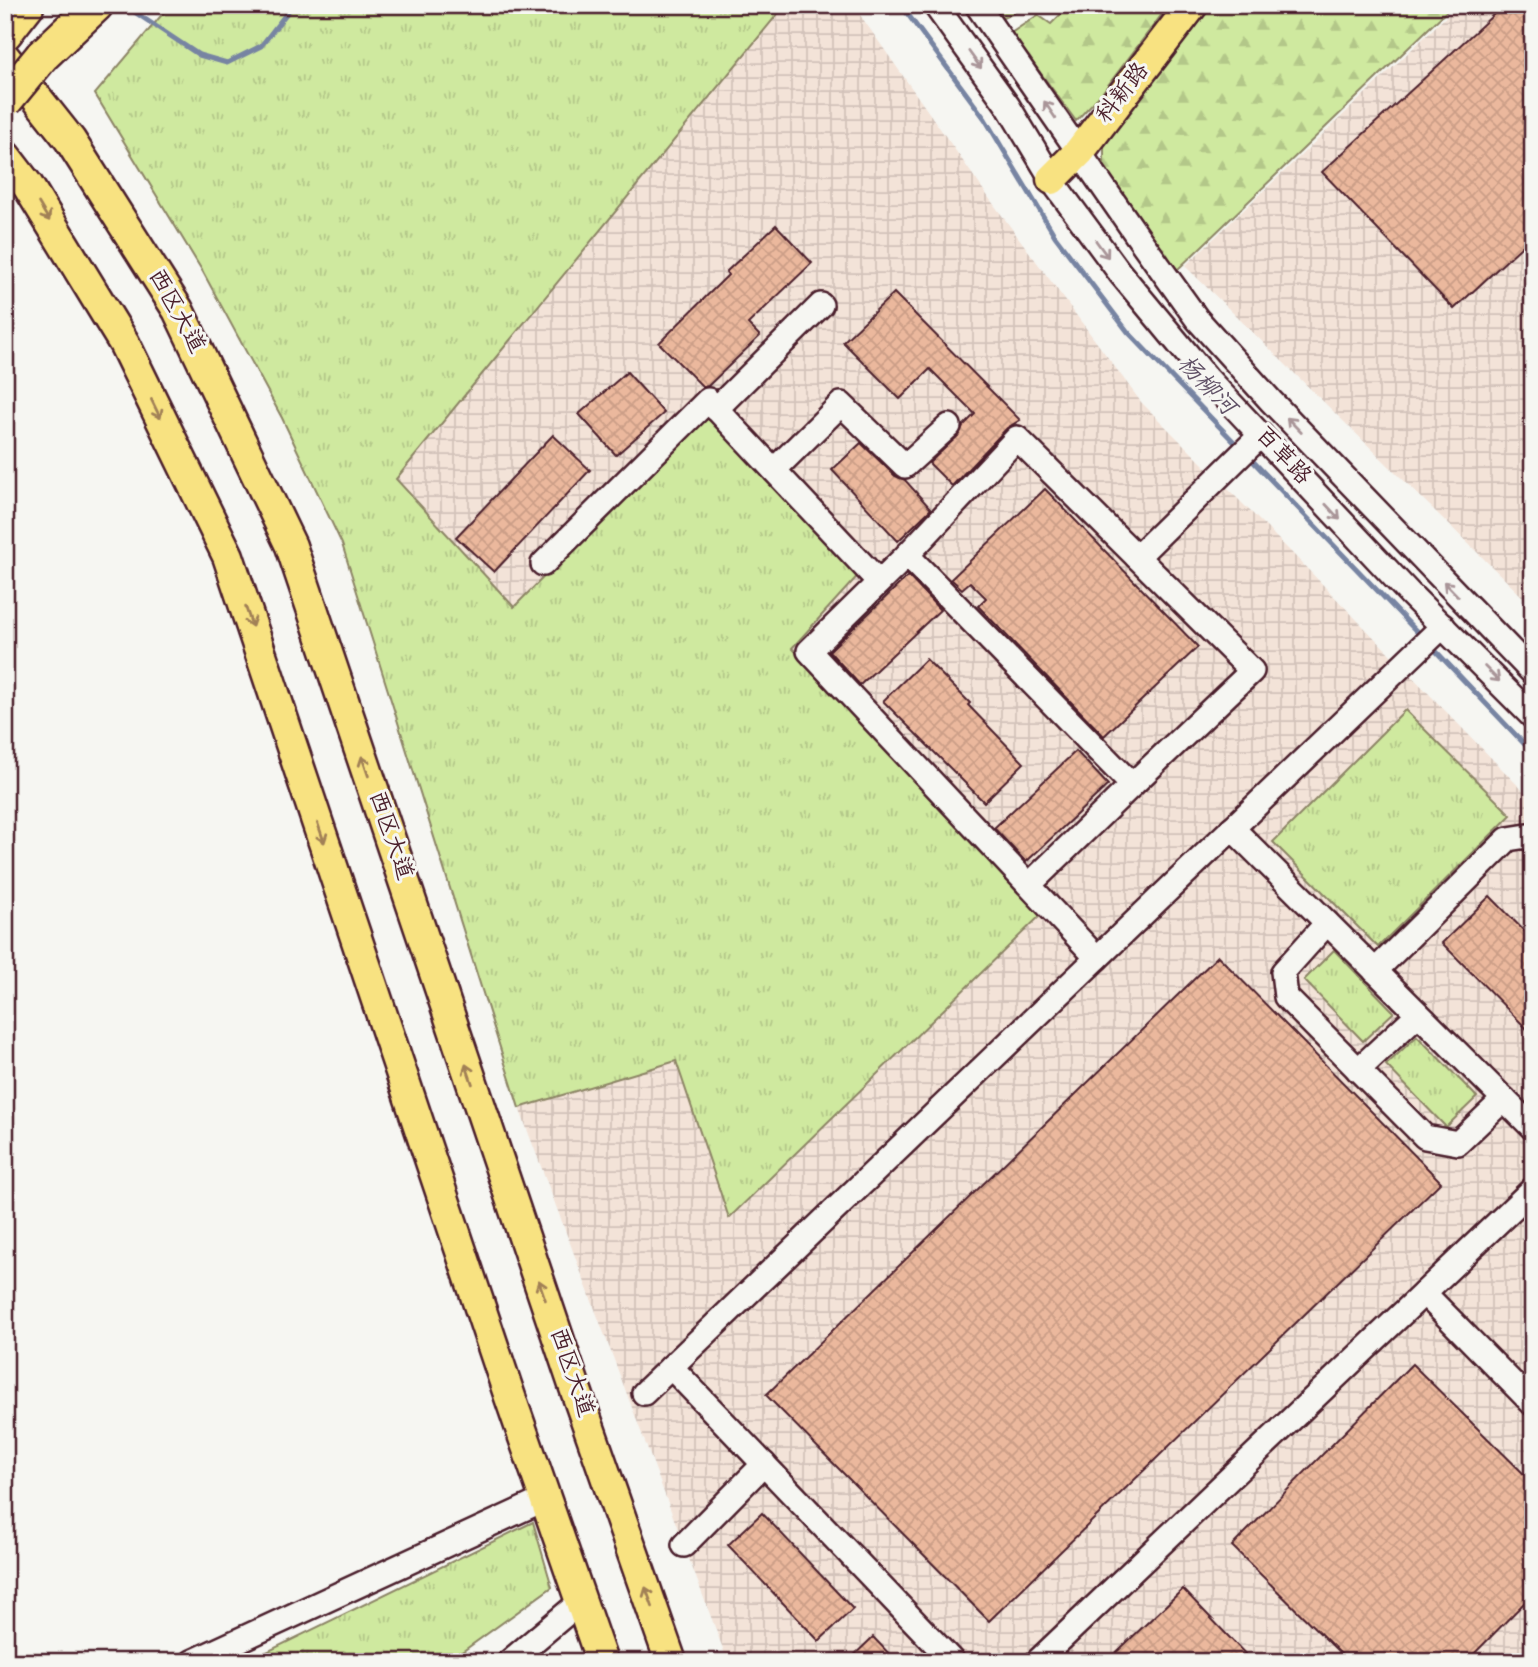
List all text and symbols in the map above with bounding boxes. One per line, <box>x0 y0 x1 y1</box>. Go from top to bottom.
one-way arrow <box>967 51 982 70</box>
street label: 科新路 <box>1091 58 1156 129</box>
one-way arrow <box>1043 100 1057 120</box>
one-way arrow <box>37 201 51 221</box>
one-way arrow <box>1095 239 1109 258</box>
street label: 西区大道 <box>141 265 210 359</box>
water label: 杨柳河 <box>1170 350 1244 426</box>
one-way arrow <box>150 398 164 419</box>
one-way arrow <box>1285 417 1302 434</box>
street label: 百草路 <box>1249 422 1316 491</box>
one-way arrow <box>1324 503 1341 520</box>
one-way arrow <box>1443 580 1460 597</box>
one-way arrow <box>243 606 256 628</box>
one-way arrow <box>1483 666 1500 683</box>
one-way arrow <box>358 755 371 777</box>
street label: 西区大道 <box>361 788 418 884</box>
one-way arrow <box>316 821 328 843</box>
one-way arrow <box>462 1064 474 1086</box>
one-way arrow <box>535 1279 548 1301</box>
street label: 西区大道 <box>542 1325 599 1421</box>
one-way arrow <box>642 1587 654 1609</box>

